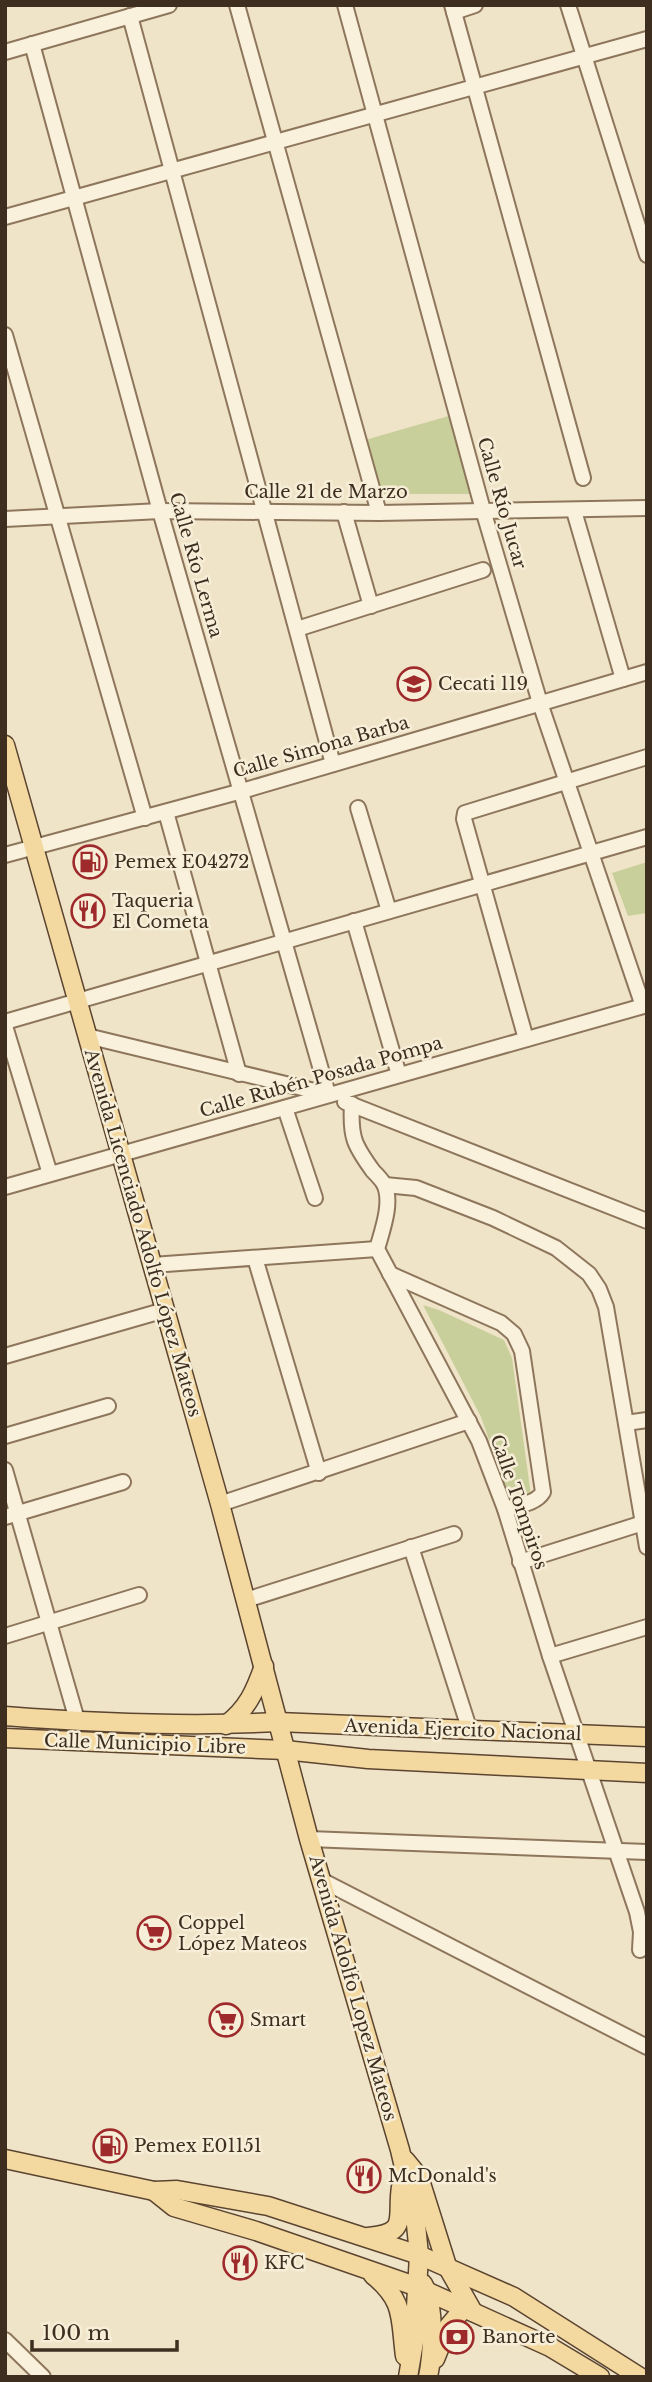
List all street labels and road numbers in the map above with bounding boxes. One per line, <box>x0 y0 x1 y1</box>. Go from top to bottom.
street label: Calle Río Jucar <box>473 435 531 572</box>
street label: Calle 21 de Marzo <box>244 481 408 503</box>
street label: Calle Río Lerma <box>165 490 227 640</box>
street label: Calle Simona Barba <box>231 711 411 783</box>
street label: Calle Rubén Posada Pompa <box>197 1032 445 1122</box>
street label: Avenida Licenciado Adolfo López Mateos <box>80 1045 206 1420</box>
street label: Calle Tompiros <box>486 1432 552 1572</box>
street label: Avenida Ejercito Nacional <box>343 1715 582 1745</box>
street label: Calle Municipio Libre <box>44 1729 246 1759</box>
street label: Avenida Adolfo Lopez Mateos <box>304 1852 402 2123</box>

